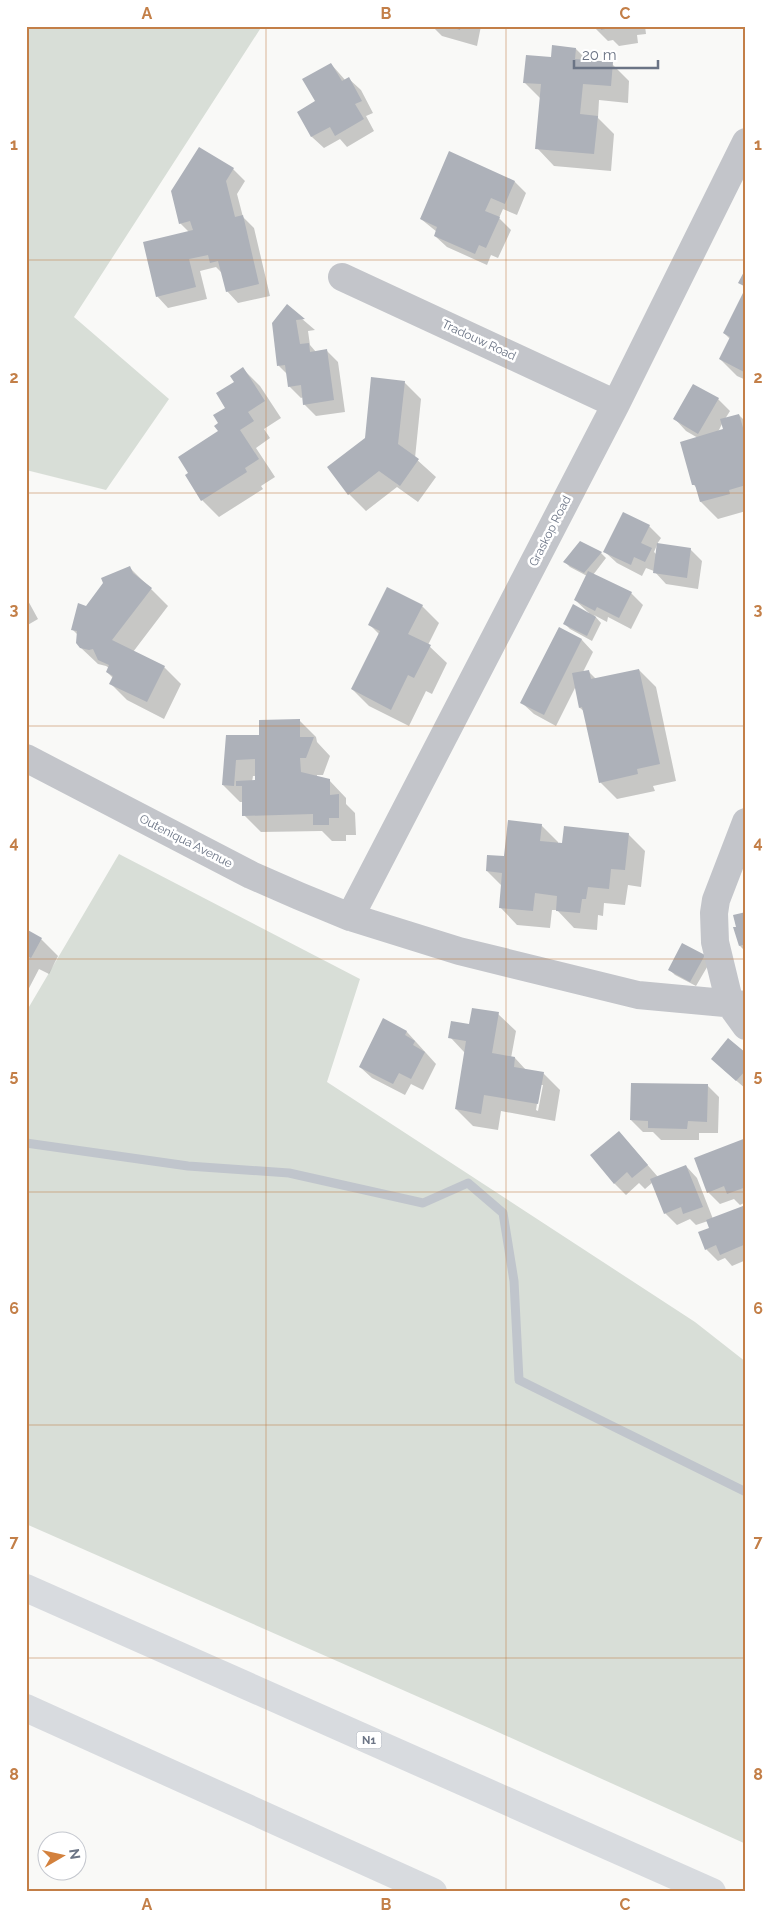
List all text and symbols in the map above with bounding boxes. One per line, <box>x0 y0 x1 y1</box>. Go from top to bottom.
text: A <box>142 4 153 23</box>
text: B <box>381 4 392 23</box>
text: C <box>620 4 631 23</box>
scale bar <box>574 38 658 70</box>
text: 20 m <box>582 46 617 64</box>
text: 1 <box>10 135 18 154</box>
text: 1 <box>754 135 762 154</box>
street label: Tradouw Road <box>440 317 518 363</box>
text: 2 <box>9 368 19 387</box>
text: 2 <box>753 368 763 387</box>
street label: Graskop Road <box>526 493 574 569</box>
text: 3 <box>10 600 19 619</box>
text: 3 <box>754 600 763 619</box>
street label: Outeniqua Avenue <box>137 811 235 871</box>
text: 4 <box>9 833 19 852</box>
text: 4 <box>753 833 763 852</box>
text: 5 <box>10 1066 19 1085</box>
text: 5 <box>754 1066 763 1085</box>
text: 6 <box>9 1299 19 1318</box>
text: 6 <box>753 1299 763 1318</box>
text: 7 <box>10 1532 19 1551</box>
text: 7 <box>754 1532 763 1551</box>
road number: N1 <box>356 1732 382 1748</box>
text: 8 <box>9 1765 19 1784</box>
text: 8 <box>753 1765 763 1784</box>
north arrow <box>38 1830 88 1880</box>
text: N <box>66 1847 84 1860</box>
text: A <box>142 1895 153 1914</box>
text: B <box>381 1895 392 1914</box>
text: C <box>620 1895 631 1914</box>

